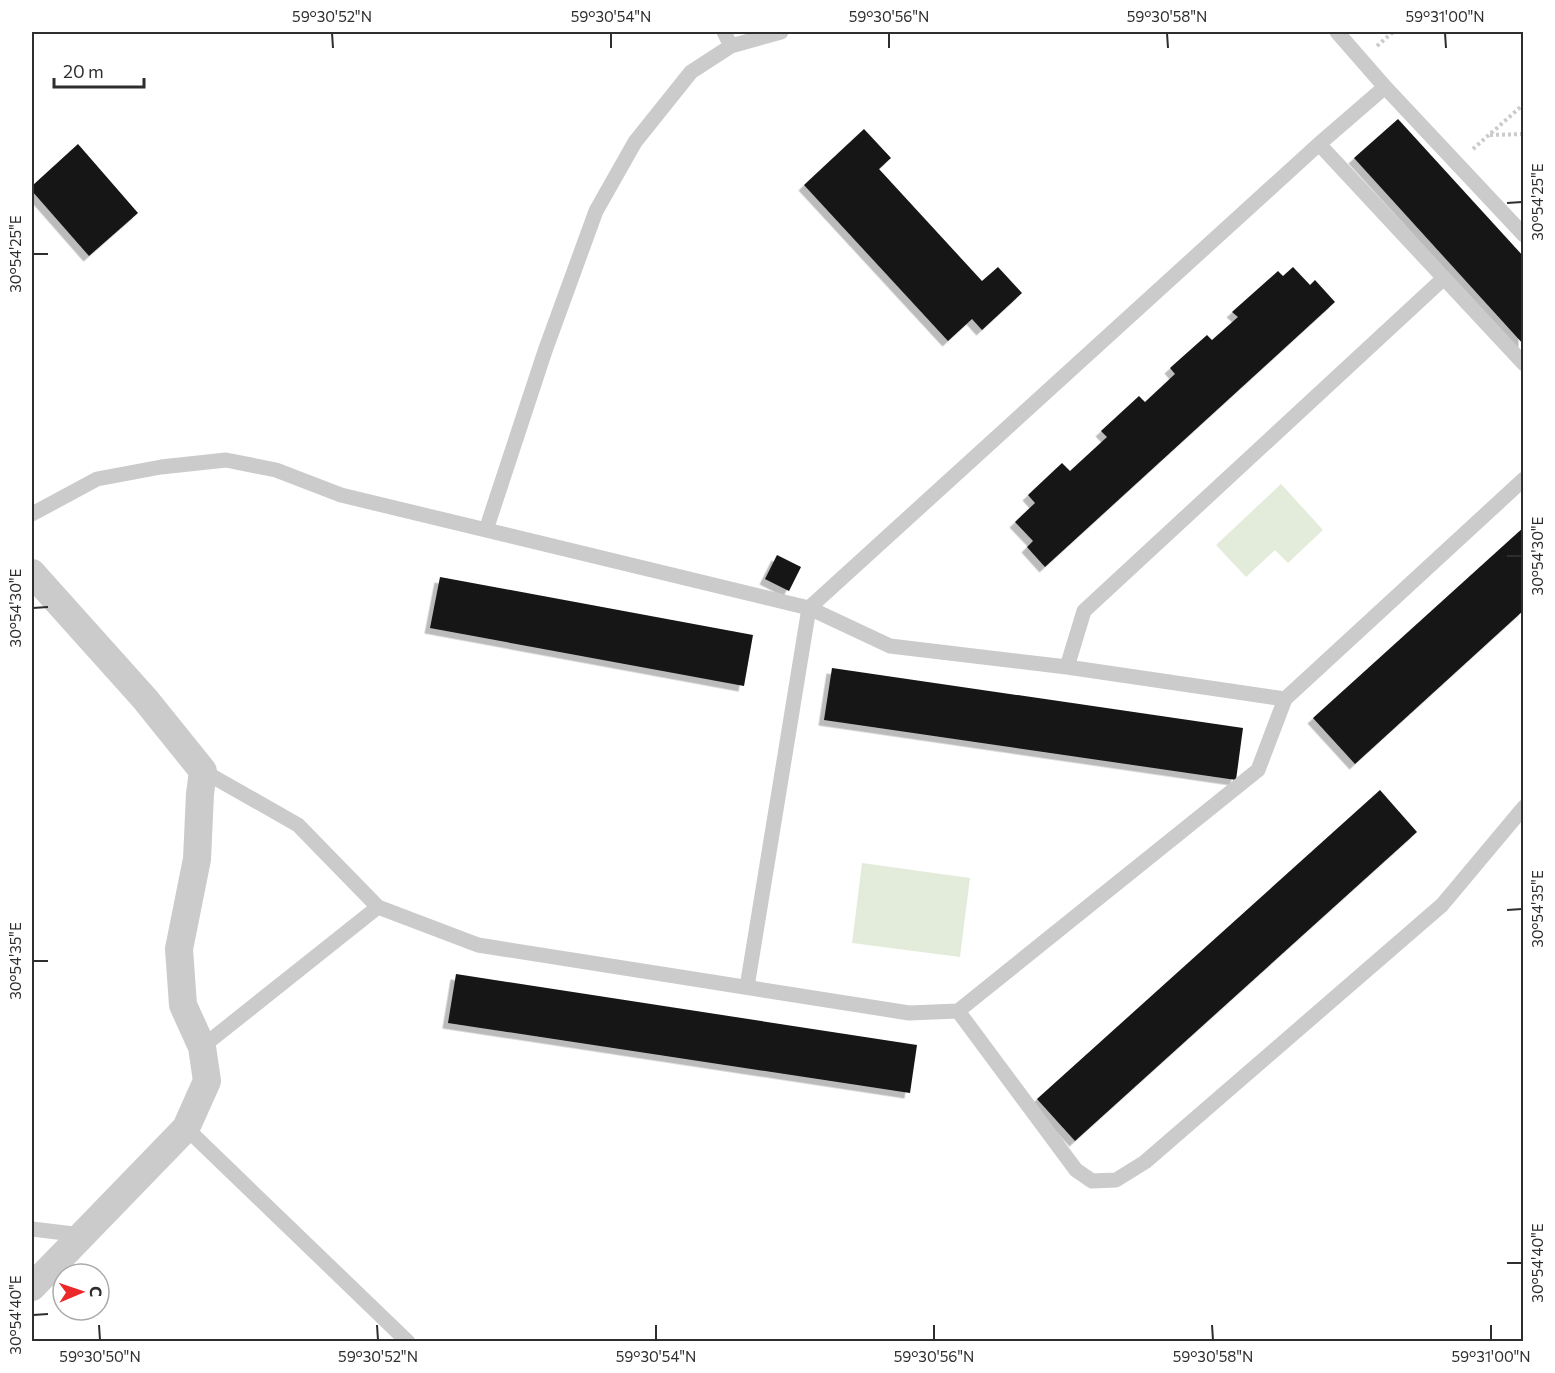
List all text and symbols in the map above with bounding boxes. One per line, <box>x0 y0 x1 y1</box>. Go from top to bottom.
text: 59°30'52"N <box>292 7 372 25</box>
text: 59°30'54"N <box>571 7 651 25</box>
text: 59°30'56"N <box>849 7 929 25</box>
text: 59°30'58"N <box>1127 7 1207 25</box>
text: 59°31'00"N <box>1405 7 1485 25</box>
scale bar <box>54 51 144 89</box>
text: 20 m <box>63 60 104 82</box>
text: 30°54'25"E <box>1528 163 1546 241</box>
text: 30°54'25"E <box>6 215 24 293</box>
text: 30°54'30"E <box>1528 516 1546 595</box>
text: 30°54'30"E <box>6 568 24 647</box>
text: 30°54'35"E <box>1528 870 1546 948</box>
text: 30°54'35"E <box>6 922 24 1000</box>
text: 30°54'40"E <box>1528 1223 1546 1303</box>
north arrow <box>51 1262 111 1322</box>
text: 30°54'40"E <box>6 1275 24 1355</box>
text: С <box>87 1286 106 1297</box>
text: 59°30'50"N <box>59 1347 141 1365</box>
text: 59°30'52"N <box>338 1347 418 1365</box>
text: 59°30'54"N <box>616 1347 696 1365</box>
text: 59°30'56"N <box>894 1347 974 1365</box>
text: 59°30'58"N <box>1173 1347 1253 1365</box>
text: 59°31'00"N <box>1451 1347 1531 1365</box>

